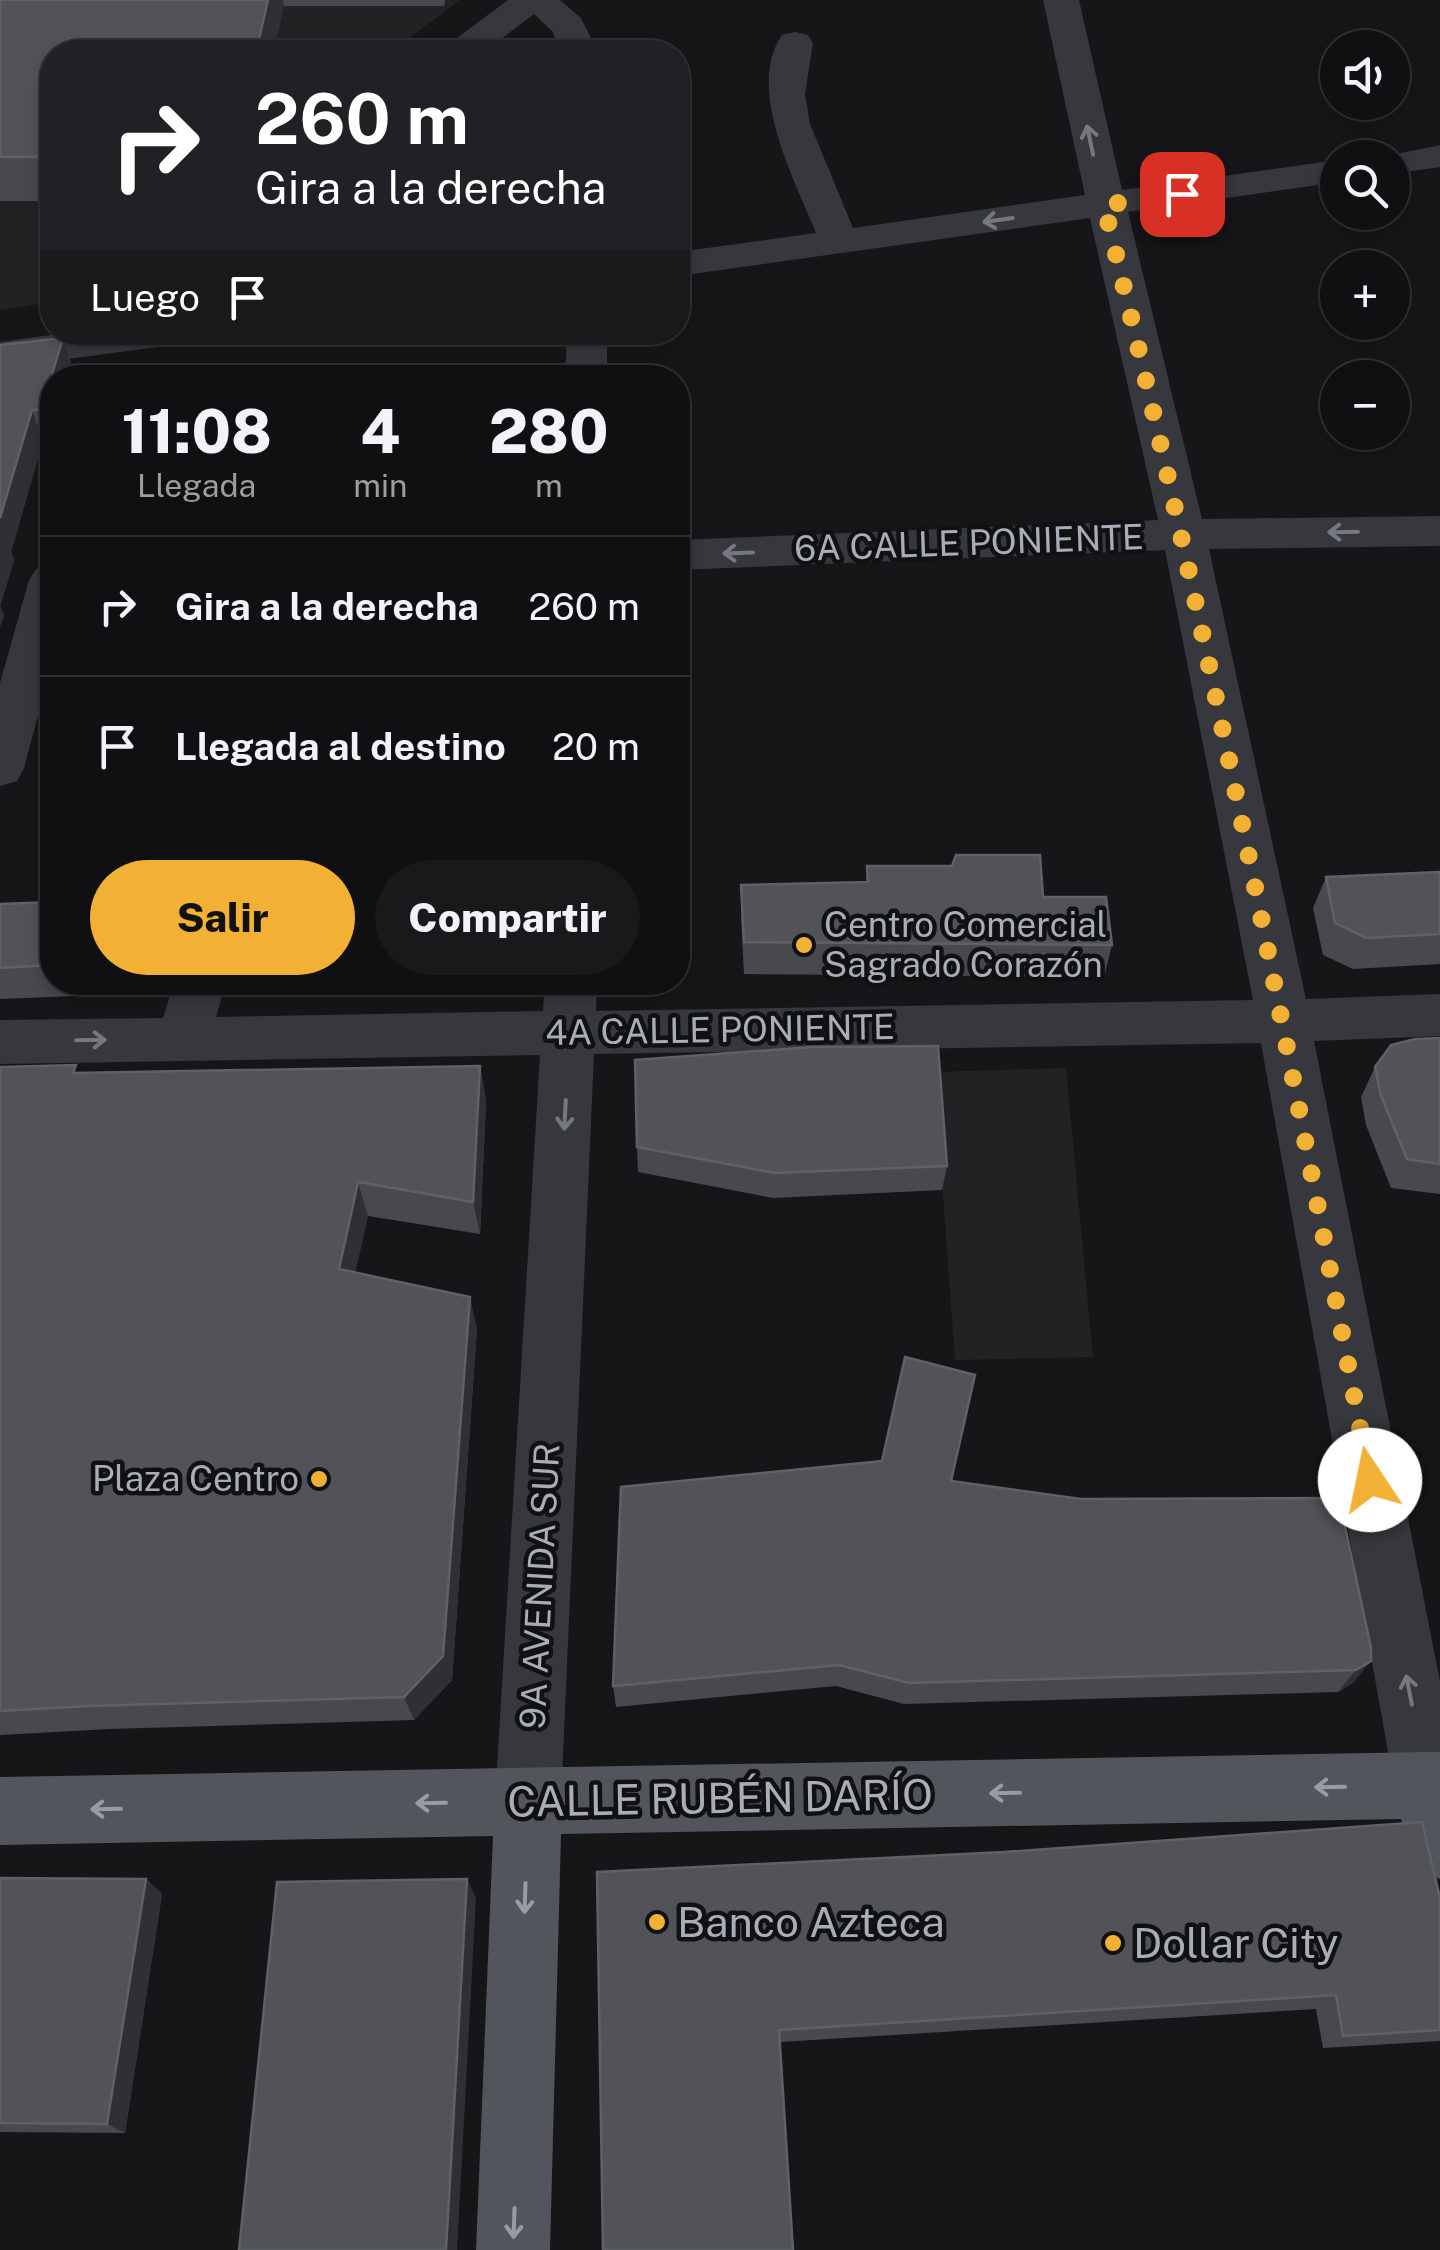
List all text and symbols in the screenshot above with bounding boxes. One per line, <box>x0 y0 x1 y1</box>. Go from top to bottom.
map controls <box>1320 30 1410 450</box>
button: sound <box>1320 30 1410 120</box>
text: 260 m <box>255 77 469 160</box>
icon: right <box>90 80 220 210</box>
one-way arrow <box>1079 124 1098 156</box>
button: search <box>1320 140 1410 230</box>
pin <box>1140 152 1225 237</box>
text: Gira a la derecha <box>255 161 606 214</box>
icon: arrive <box>1155 167 1210 222</box>
one-way arrow <box>983 211 1015 229</box>
button: + <box>1320 250 1410 340</box>
icon: arrive <box>220 270 275 325</box>
text: Luego <box>90 275 200 320</box>
button: − <box>1320 360 1410 450</box>
text: 11:08 <box>121 396 272 467</box>
text: 4 <box>360 396 400 467</box>
text: 280 <box>489 396 609 467</box>
text: Llegada <box>137 467 256 504</box>
text: min <box>353 467 408 504</box>
text: m <box>535 467 563 504</box>
street label: 6A CALLE PONIENTE <box>794 516 1144 569</box>
one-way arrow <box>1327 522 1360 542</box>
one-way arrow <box>722 543 754 562</box>
icon: right <box>90 579 145 634</box>
text: Gira a la derecha <box>175 584 479 629</box>
text: 260 m <box>529 584 640 629</box>
icon: arrive <box>90 719 145 774</box>
text: Llegada al destino <box>175 724 506 769</box>
text: 20 m <box>552 724 640 769</box>
button: Salir <box>90 860 355 975</box>
button: Compartir <box>375 860 640 975</box>
place label: Centro Comercial Sagrado Corazón <box>824 904 1107 985</box>
marker: Centro Comercial Sagrado Corazón <box>793 934 815 956</box>
street label: 4A CALLE PONIENTE <box>545 1006 895 1053</box>
one-way arrow <box>74 1030 107 1050</box>
one-way arrow <box>555 1098 574 1130</box>
position arrow <box>1318 1428 1422 1532</box>
street label: 9A AVENIDA SUR <box>512 1442 567 1730</box>
place label: Plaza Centro <box>92 1458 299 1499</box>
marker: Plaza Centro <box>308 1468 330 1490</box>
one-way arrow <box>1399 1674 1418 1706</box>
street label: CALLE RUBÉN DARÍO <box>507 1769 933 1826</box>
one-way arrow <box>1314 1778 1346 1796</box>
one-way arrow <box>990 1783 1022 1802</box>
one-way arrow <box>415 1793 447 1812</box>
one-way arrow <box>90 1799 122 1818</box>
one-way arrow <box>515 1882 534 1914</box>
place label: Banco Azteca <box>677 1897 945 1946</box>
marker: Banco Azteca <box>646 1911 668 1933</box>
place label: Dollar City <box>1133 1918 1338 1967</box>
marker: Dollar City <box>1102 1932 1124 1954</box>
one-way arrow <box>504 2207 523 2239</box>

